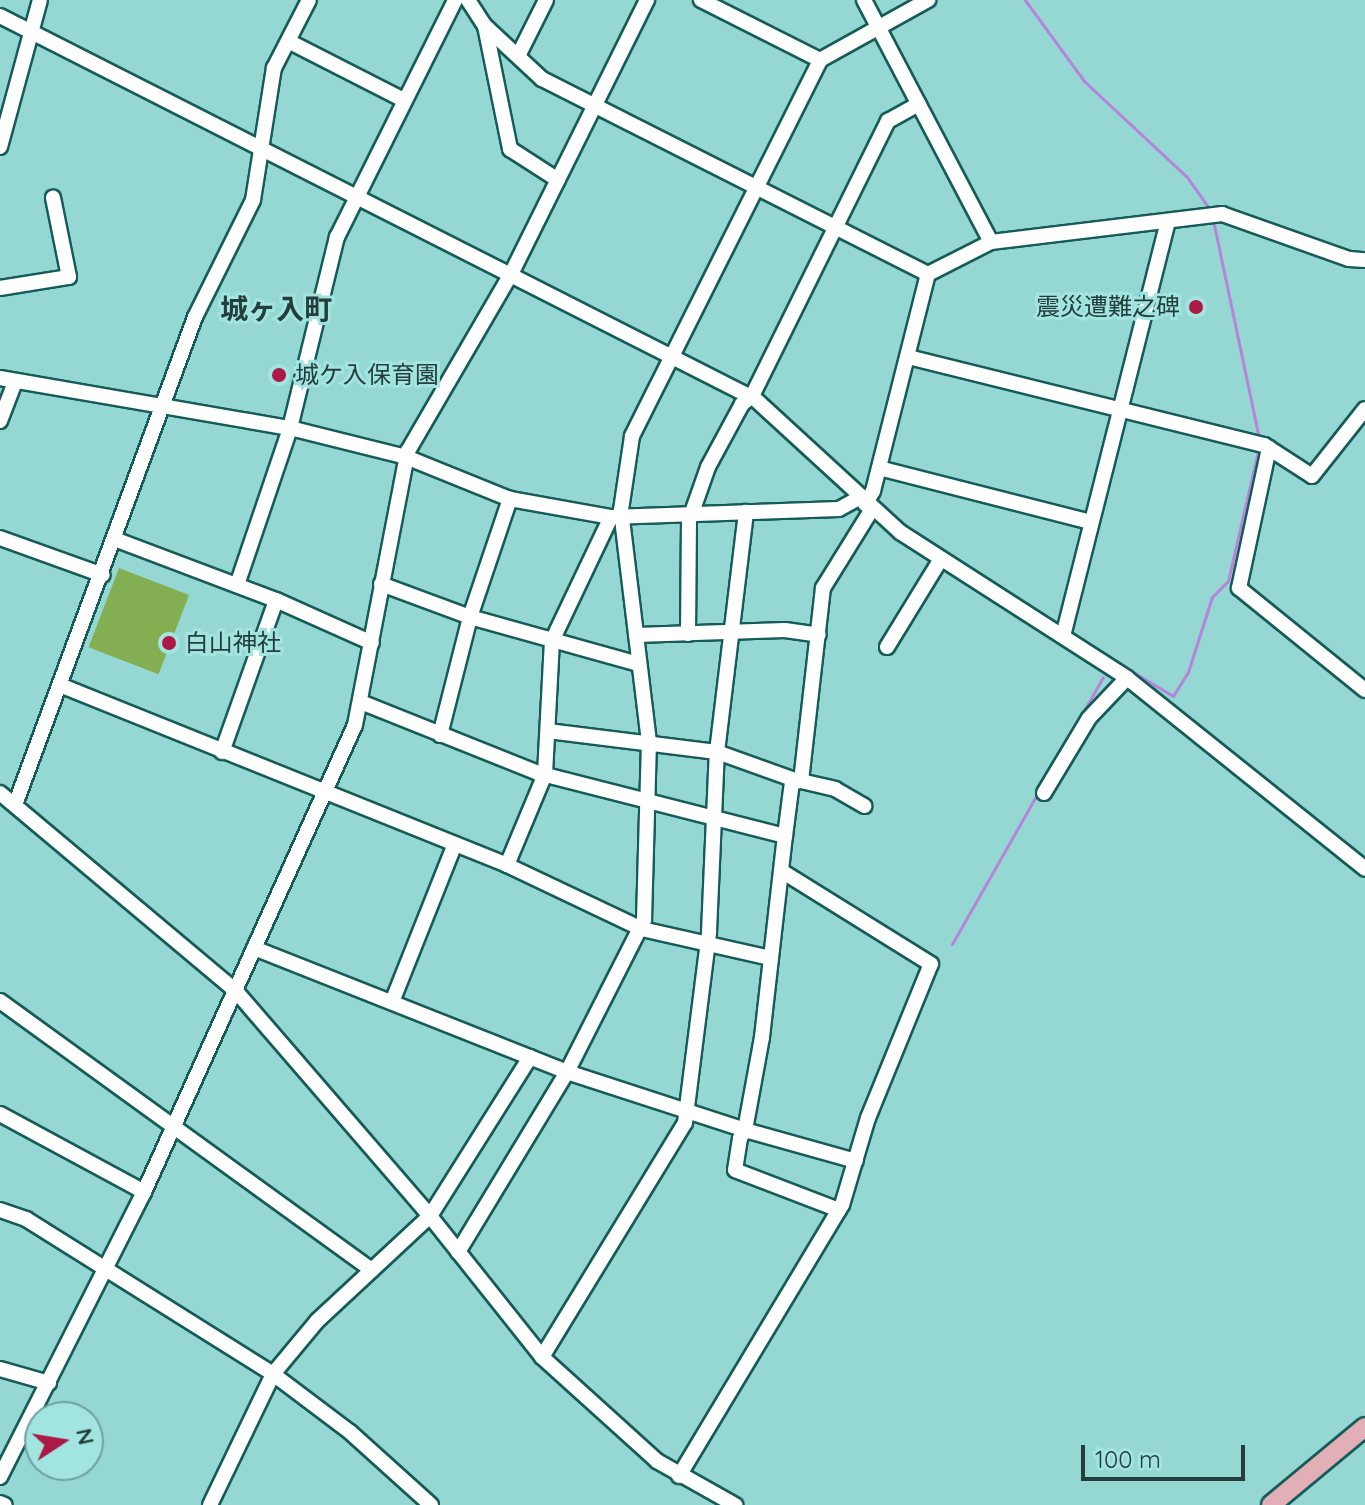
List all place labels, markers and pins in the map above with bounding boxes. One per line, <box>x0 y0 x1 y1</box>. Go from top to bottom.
place label: 震災遭難之碑 <box>1036 293 1180 321</box>
marker: 震災遭難之碑 <box>1187 298 1205 316</box>
place label: 城ケ入保育園 <box>295 361 439 389</box>
marker: 城ケ入保育園 <box>270 366 288 384</box>
place label: 白山神社 <box>185 629 281 657</box>
marker: 白山神社 <box>160 634 178 652</box>

